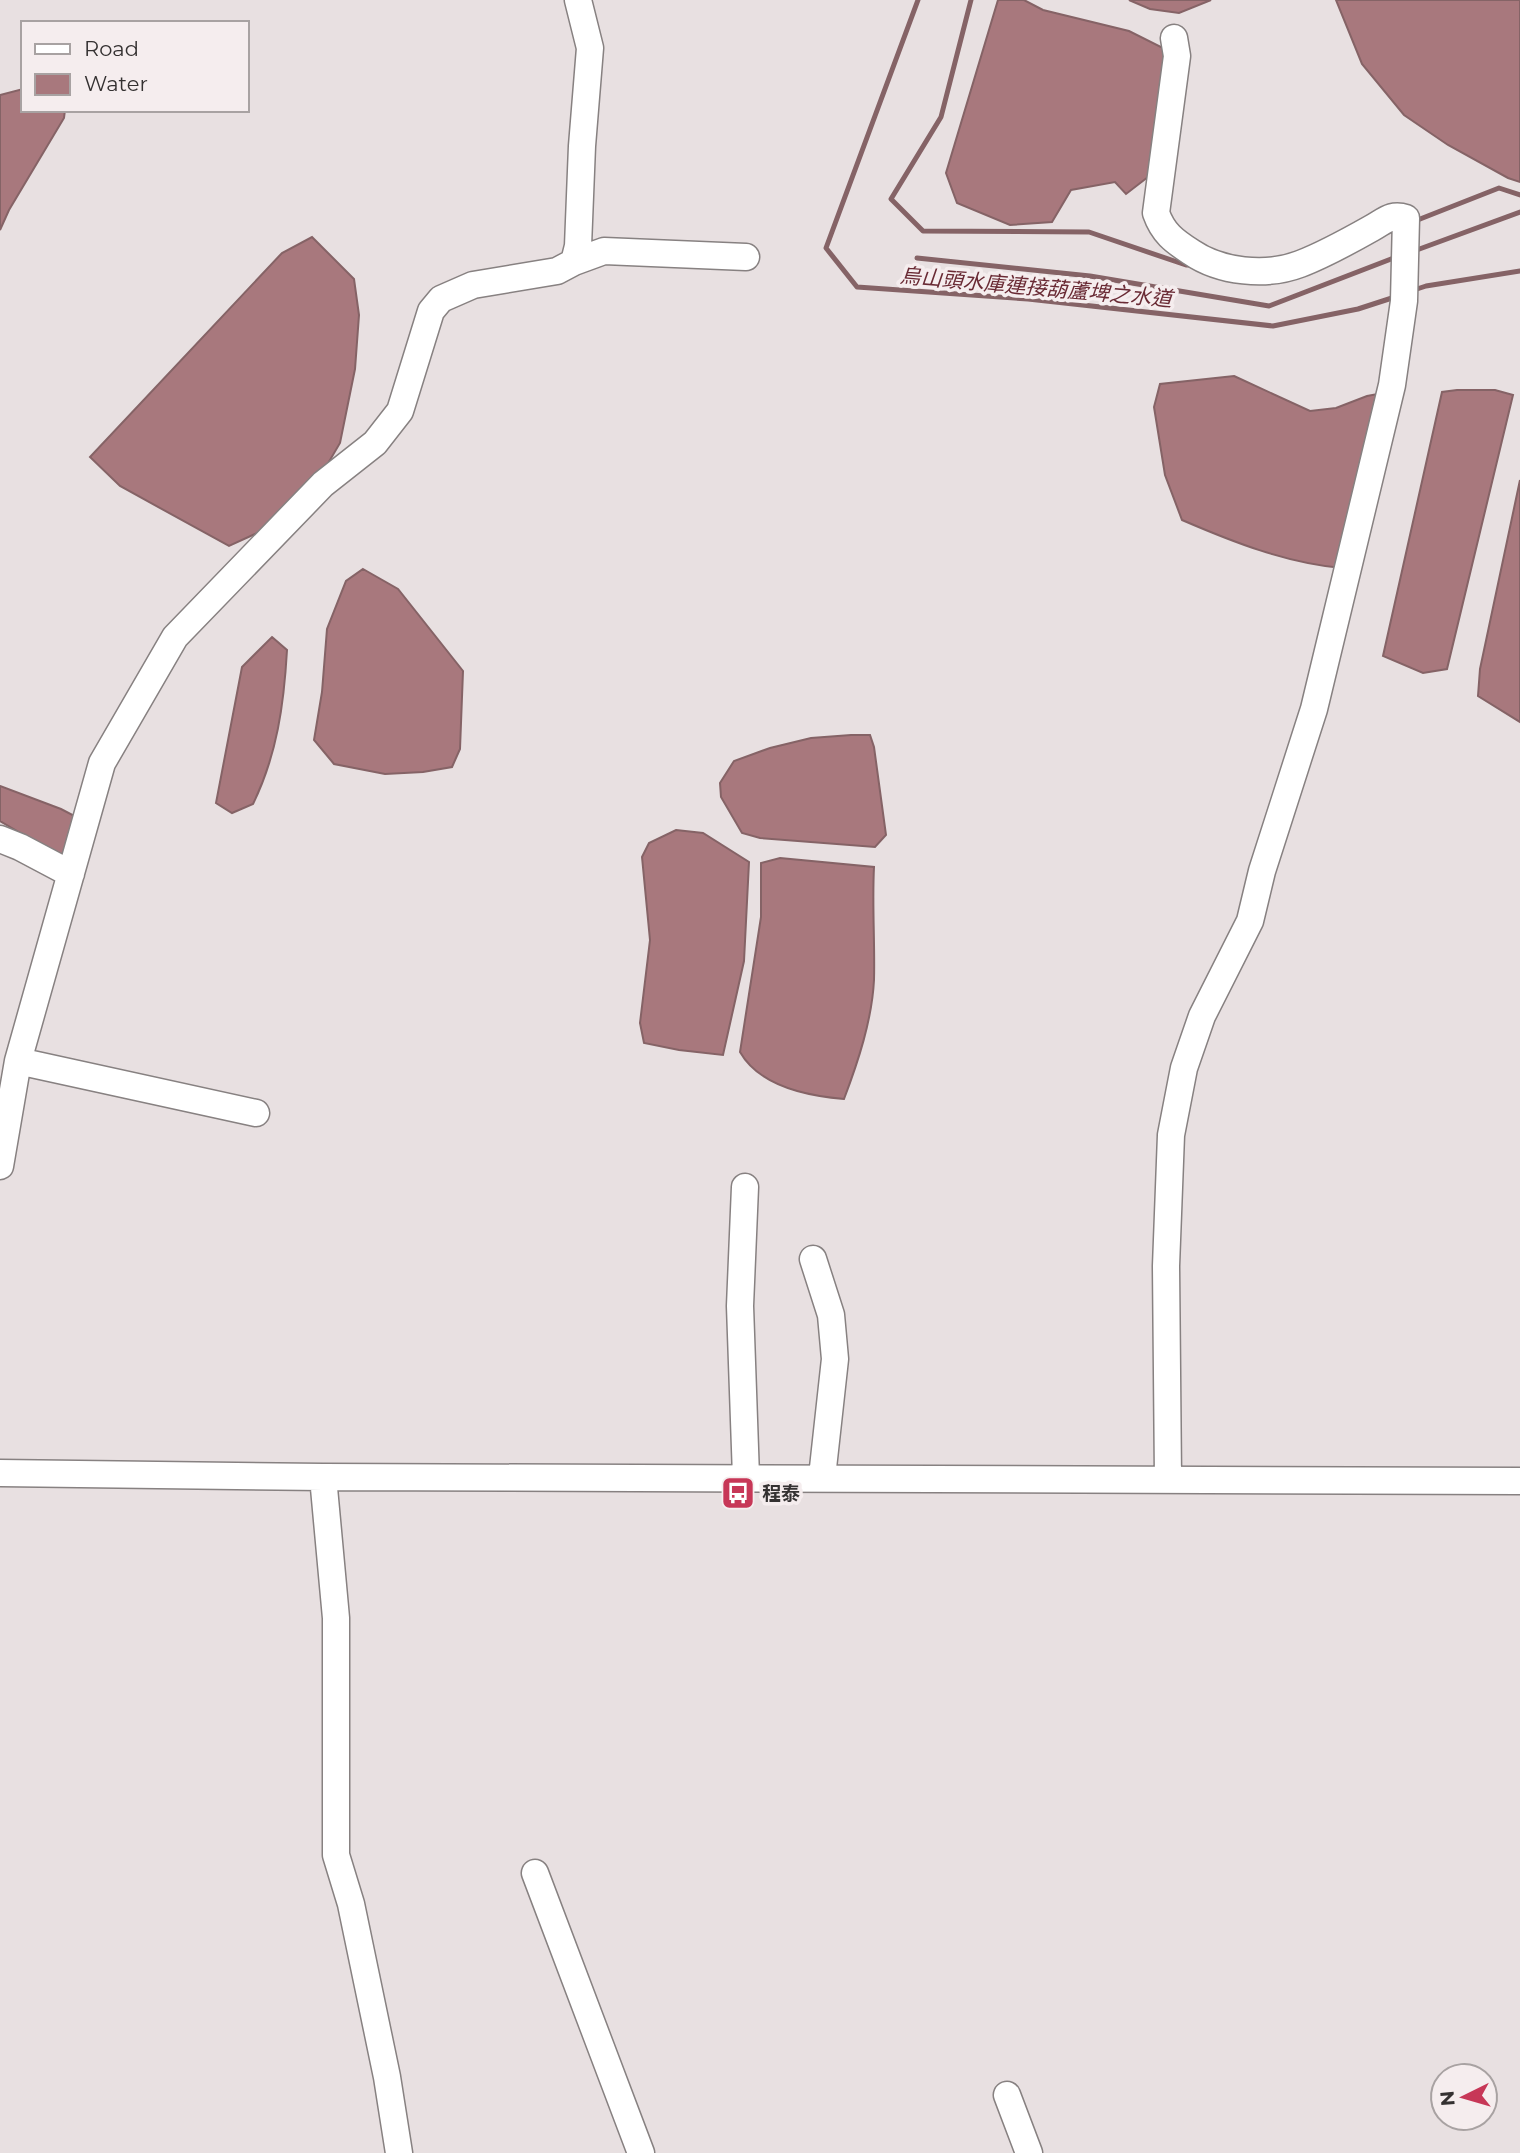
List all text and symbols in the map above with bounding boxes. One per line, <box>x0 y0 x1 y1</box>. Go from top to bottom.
legend <box>21 21 248 112</box>
text: Road <box>84 36 139 61</box>
text: Water <box>84 71 148 96</box>
water label: 烏山頭水庫連接葫蘆埤之水道 <box>899 263 1176 312</box>
bus stop icon: 程泰 <box>719 1474 757 1512</box>
place label: 程泰 <box>762 1482 800 1505</box>
north arrow <box>1429 2062 1499 2132</box>
text: N <box>1435 2090 1460 2107</box>

